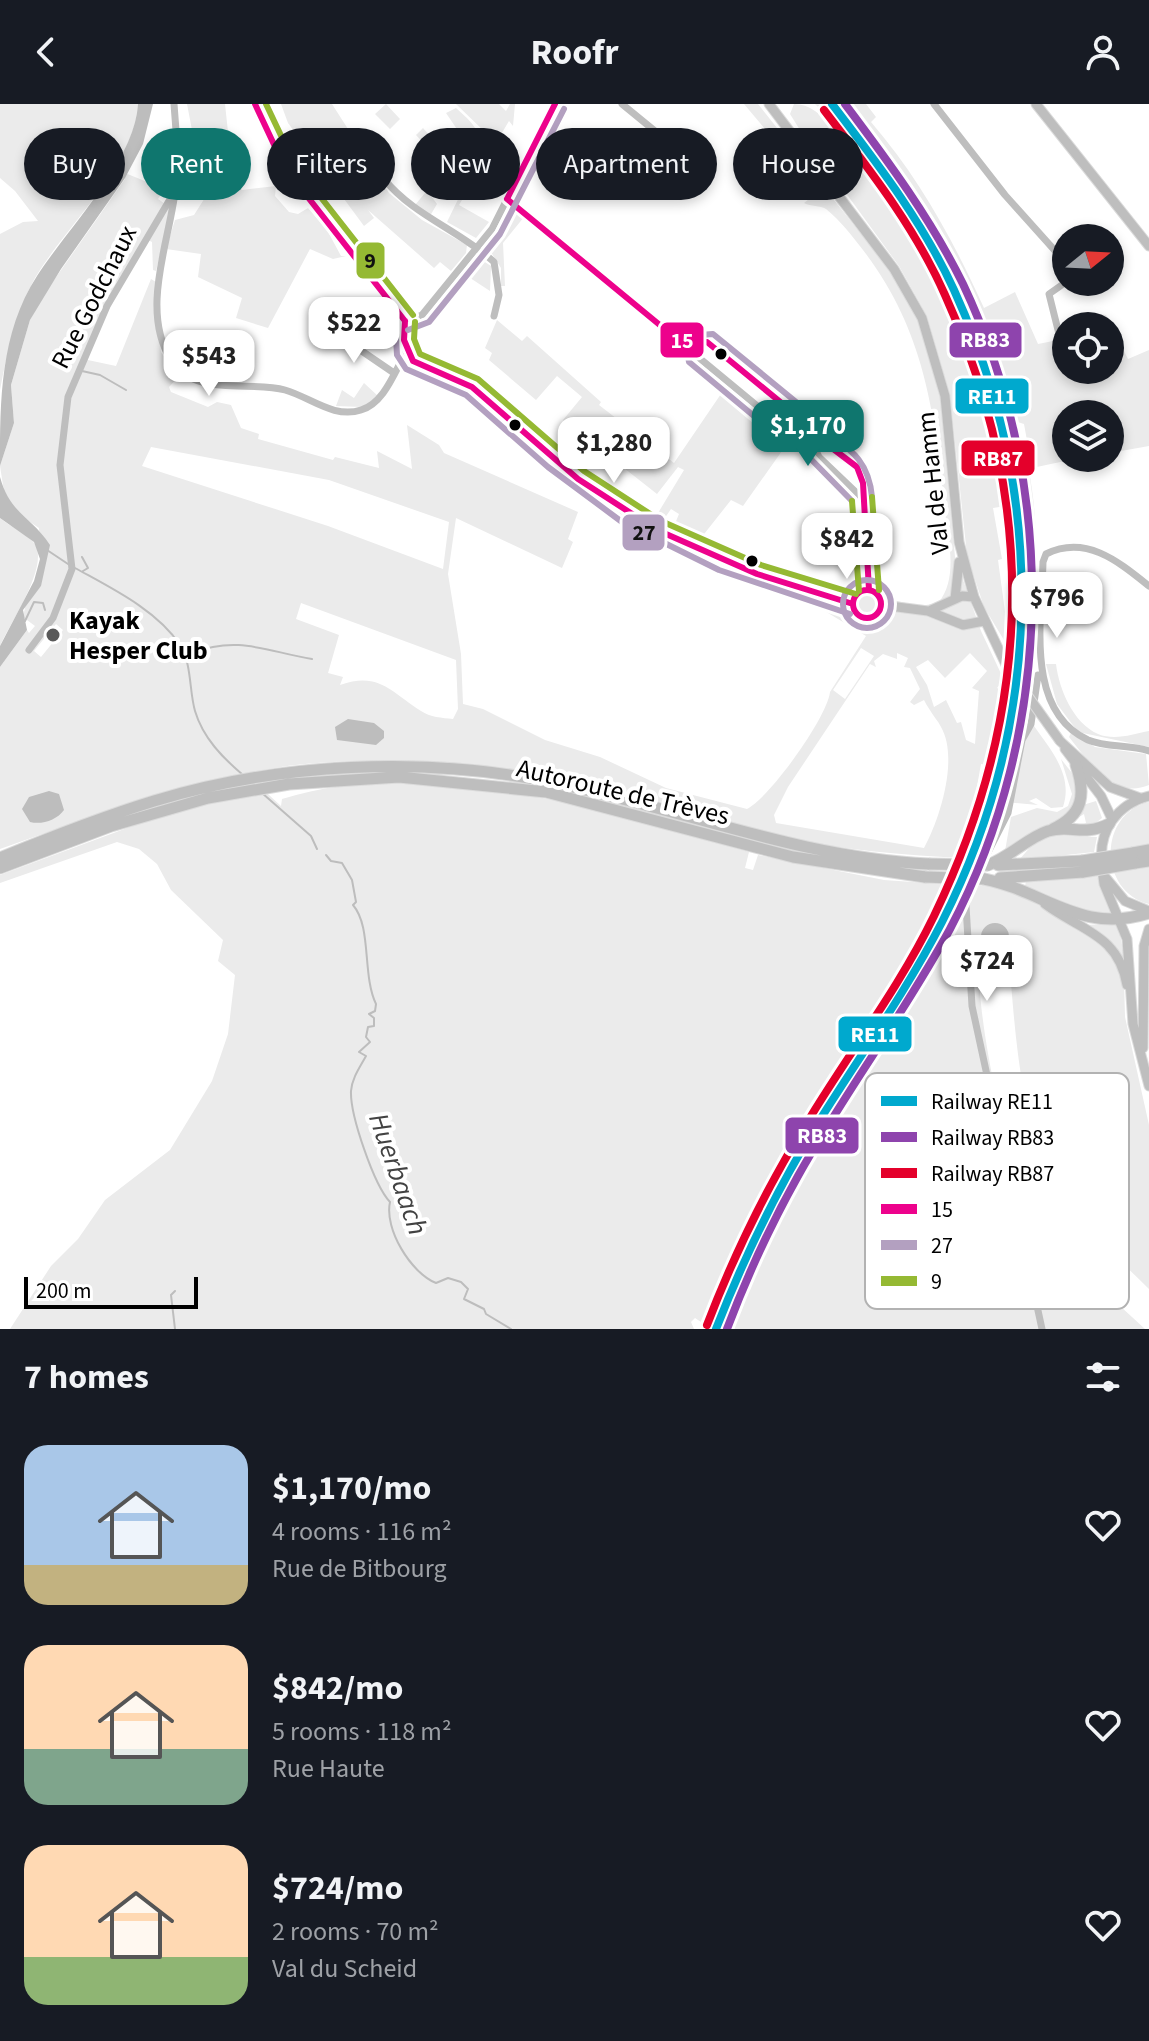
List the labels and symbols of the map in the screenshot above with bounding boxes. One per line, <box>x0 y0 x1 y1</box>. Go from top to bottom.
street label: Rue Godchaux <box>42 219 146 375</box>
north arrow <box>1052 224 1124 296</box>
line badge: 9 <box>355 241 386 280</box>
text: 9 <box>364 245 376 277</box>
pin: $522 <box>307 297 401 365</box>
line badge: 15 <box>659 321 705 359</box>
line badge: RB83 <box>948 321 1023 359</box>
text: RB83 <box>960 324 1010 356</box>
text: 15 <box>670 325 694 357</box>
pin: $543 <box>162 330 256 398</box>
unlabelled marker <box>713 346 729 362</box>
line badge: RE11 <box>954 377 1030 415</box>
text: RE11 <box>968 381 1016 413</box>
pin: $1,170 <box>743 400 873 468</box>
street label: Val de Hamm <box>907 410 959 556</box>
unlabelled marker <box>507 417 523 433</box>
pin: $1,280 <box>549 417 679 485</box>
line badge: RB87 <box>960 439 1036 477</box>
text: RB87 <box>973 443 1023 475</box>
line badge: 27 <box>621 513 666 552</box>
pin: $842 <box>800 513 894 581</box>
text: 27 <box>632 517 656 549</box>
unlabelled marker <box>744 553 760 569</box>
pin: $796 <box>1010 572 1104 640</box>
place label: Kayak Hesper Club <box>69 602 208 669</box>
marker: Kayak Hesper Club <box>44 626 62 644</box>
street label: Autoroute de Trèves <box>513 750 733 834</box>
pin: $724 <box>940 935 1034 1003</box>
line badge: RE11 <box>837 1015 913 1053</box>
text: RE11 <box>851 1019 899 1051</box>
legend <box>865 1073 1129 1309</box>
text: Railway RE11 <box>931 1086 1053 1118</box>
water label: Huerbaach <box>358 1107 438 1241</box>
line badge: RB83 <box>784 1116 860 1155</box>
text: RB83 <box>797 1120 847 1152</box>
text: Railway RB83 <box>931 1122 1054 1154</box>
text: Railway RB87 <box>931 1158 1054 1190</box>
text: 15 <box>931 1194 953 1226</box>
text: 27 <box>931 1230 953 1262</box>
text: 9 <box>931 1266 942 1298</box>
scale bar <box>24 1273 198 1309</box>

